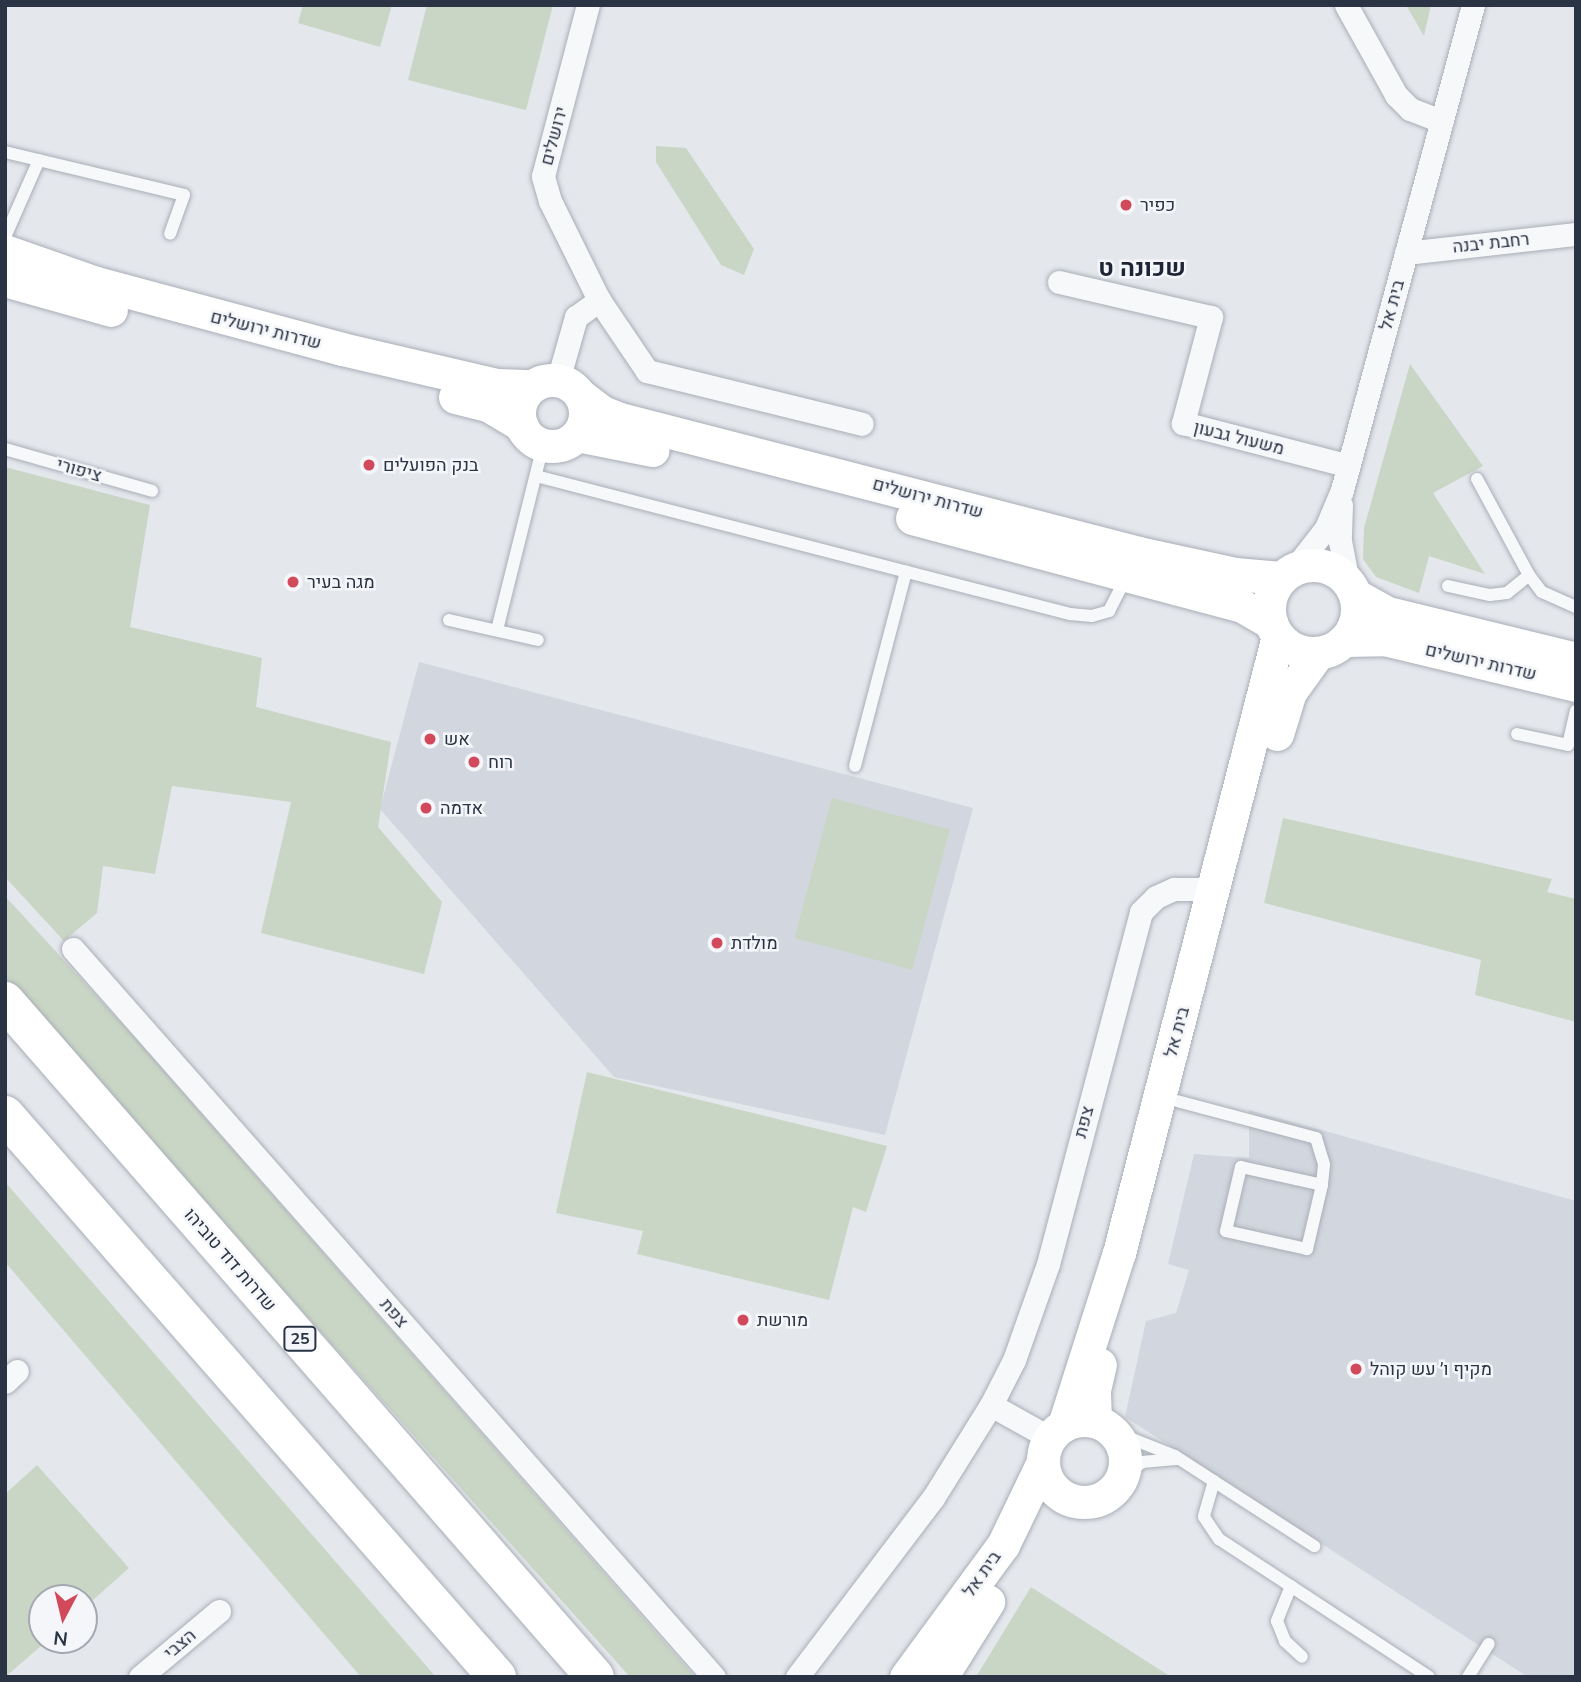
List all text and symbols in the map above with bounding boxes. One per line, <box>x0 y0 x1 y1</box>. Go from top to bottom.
street label: ירושלים <box>536 104 572 168</box>
place label: כפיר <box>1140 194 1175 216</box>
marker: כפיר <box>1118 197 1134 213</box>
street label: רחבת יבנה <box>1452 228 1530 258</box>
district label: שכונה ט <box>1098 255 1186 283</box>
street label: בית אל <box>1375 277 1409 333</box>
street label: שדרות ירושלים <box>208 306 324 354</box>
street label: משעול גבעון <box>1191 416 1287 460</box>
street label: ציפורי <box>54 453 104 487</box>
place label: בנק הפועלים <box>383 454 479 476</box>
marker: בנק הפועלים <box>361 457 377 473</box>
street label: שדרות ירושלים <box>870 473 986 523</box>
place label: מגה בעיר <box>307 571 375 593</box>
marker: מגה בעיר <box>285 574 301 590</box>
street label: שדרות ירושלים <box>1423 639 1539 685</box>
place label: אש <box>444 728 470 750</box>
marker: אש <box>422 731 438 747</box>
place label: רוח <box>488 751 513 773</box>
marker: רוח <box>466 754 482 770</box>
place label: אדמה <box>440 797 483 819</box>
marker: אדמה <box>418 800 434 816</box>
place label: מולדת <box>731 932 778 954</box>
marker: מולדת <box>709 935 725 951</box>
street label: בית אל <box>1160 1004 1194 1060</box>
street label: צפת <box>1069 1104 1099 1140</box>
street label: שדרות דוד טוביהו <box>179 1204 281 1316</box>
street label: צפת <box>375 1294 413 1332</box>
place label: מורשת <box>757 1309 808 1331</box>
marker: מורשת <box>735 1312 751 1328</box>
road number: 25 <box>282 1326 318 1352</box>
place label: מקיף ו׳ עש קוהל <box>1370 1358 1492 1380</box>
marker: מקיף ו׳ עש קוהל <box>1348 1361 1364 1377</box>
street label: בית אל <box>958 1547 1006 1601</box>
north arrow <box>28 1584 98 1654</box>
text: N <box>52 1624 69 1652</box>
street label: הצבי <box>160 1624 200 1664</box>

